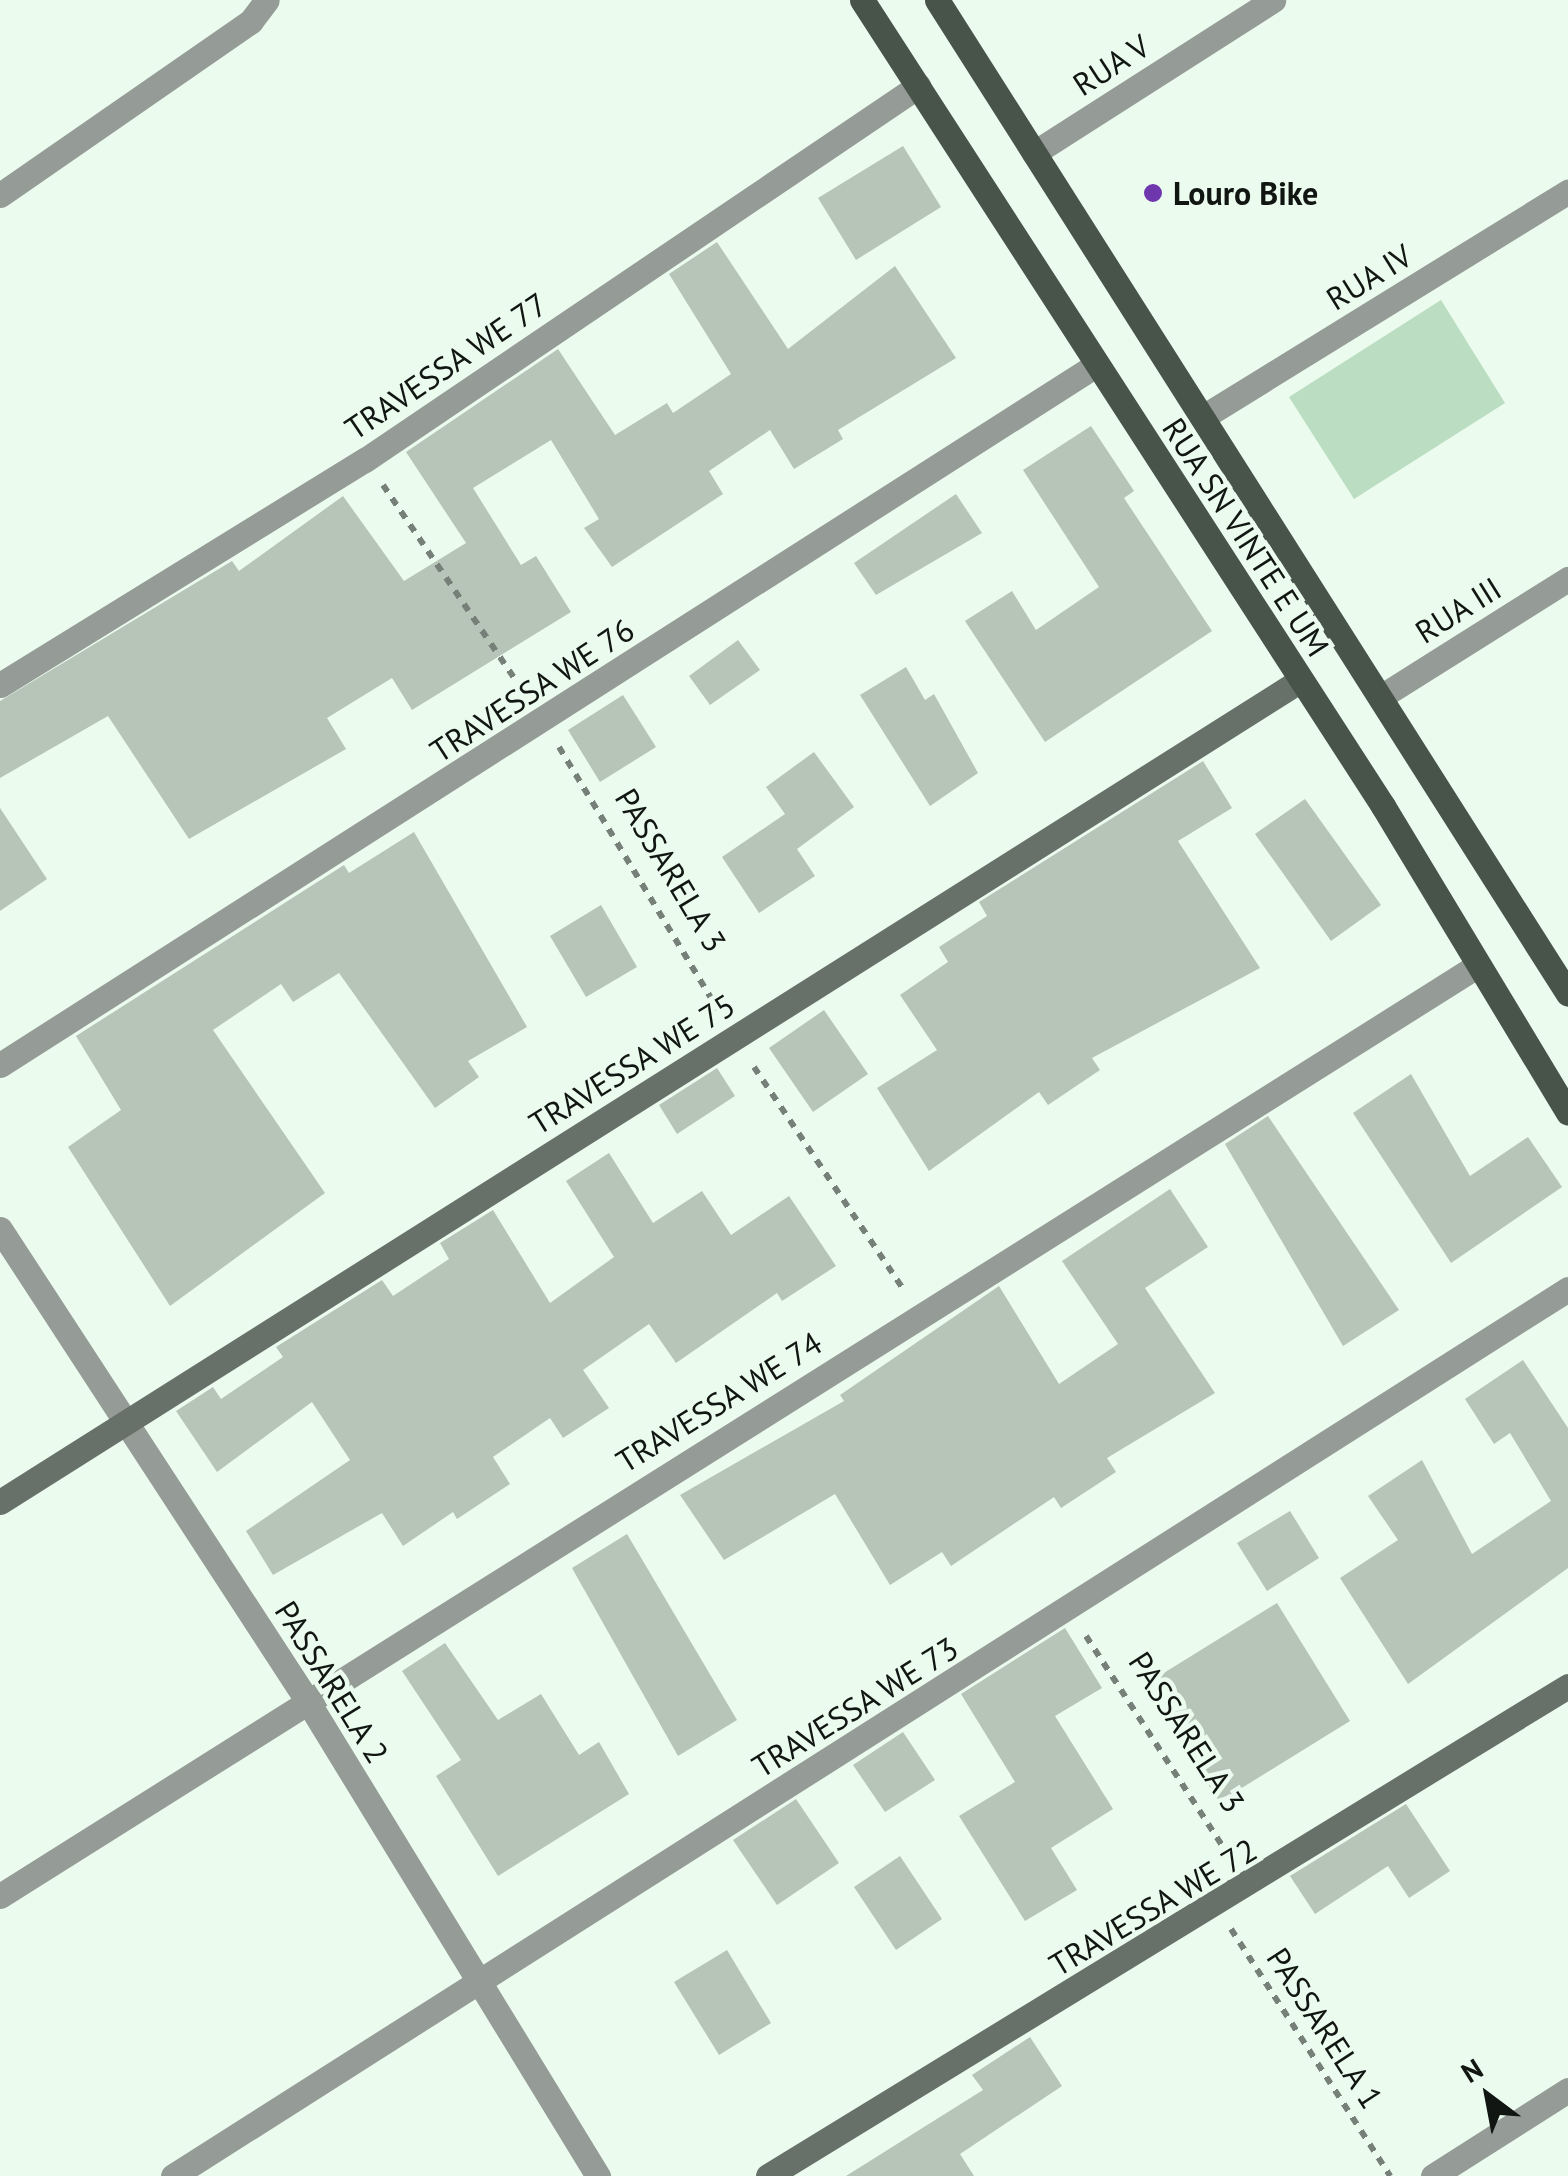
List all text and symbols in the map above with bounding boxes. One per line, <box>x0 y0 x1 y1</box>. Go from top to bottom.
street label: RUA V <box>1065 26 1157 104</box>
place label: Louro Bike <box>1173 174 1318 212</box>
marker: Louro Bike <box>1142 182 1164 204</box>
street label: RUA IV <box>1319 236 1419 318</box>
street label: TRAVESSA WE 77 <box>337 284 555 448</box>
street label: RUA SN VINTE E UM <box>1154 410 1338 664</box>
street label: RUA III <box>1407 569 1509 651</box>
street label: TRAVESSA WE 76 <box>422 609 642 771</box>
street label: PASSARELA 3 <box>607 781 735 959</box>
street label: TRAVESSA WE 75 <box>521 985 743 1143</box>
street label: TRAVESSA WE 74 <box>608 1323 830 1481</box>
street label: PASSARELA 2 <box>267 1593 397 1771</box>
street label: TRAVESSA WE 73 <box>744 1628 966 1786</box>
street label: PASSARELA 3 <box>1121 1644 1253 1820</box>
street label: TRAVESSA WE 72 <box>1042 1830 1264 1984</box>
street label: PASSARELA 1 <box>1259 1940 1391 2116</box>
north arrow <box>1438 2046 1538 2146</box>
text: N <box>1454 2050 1489 2091</box>

